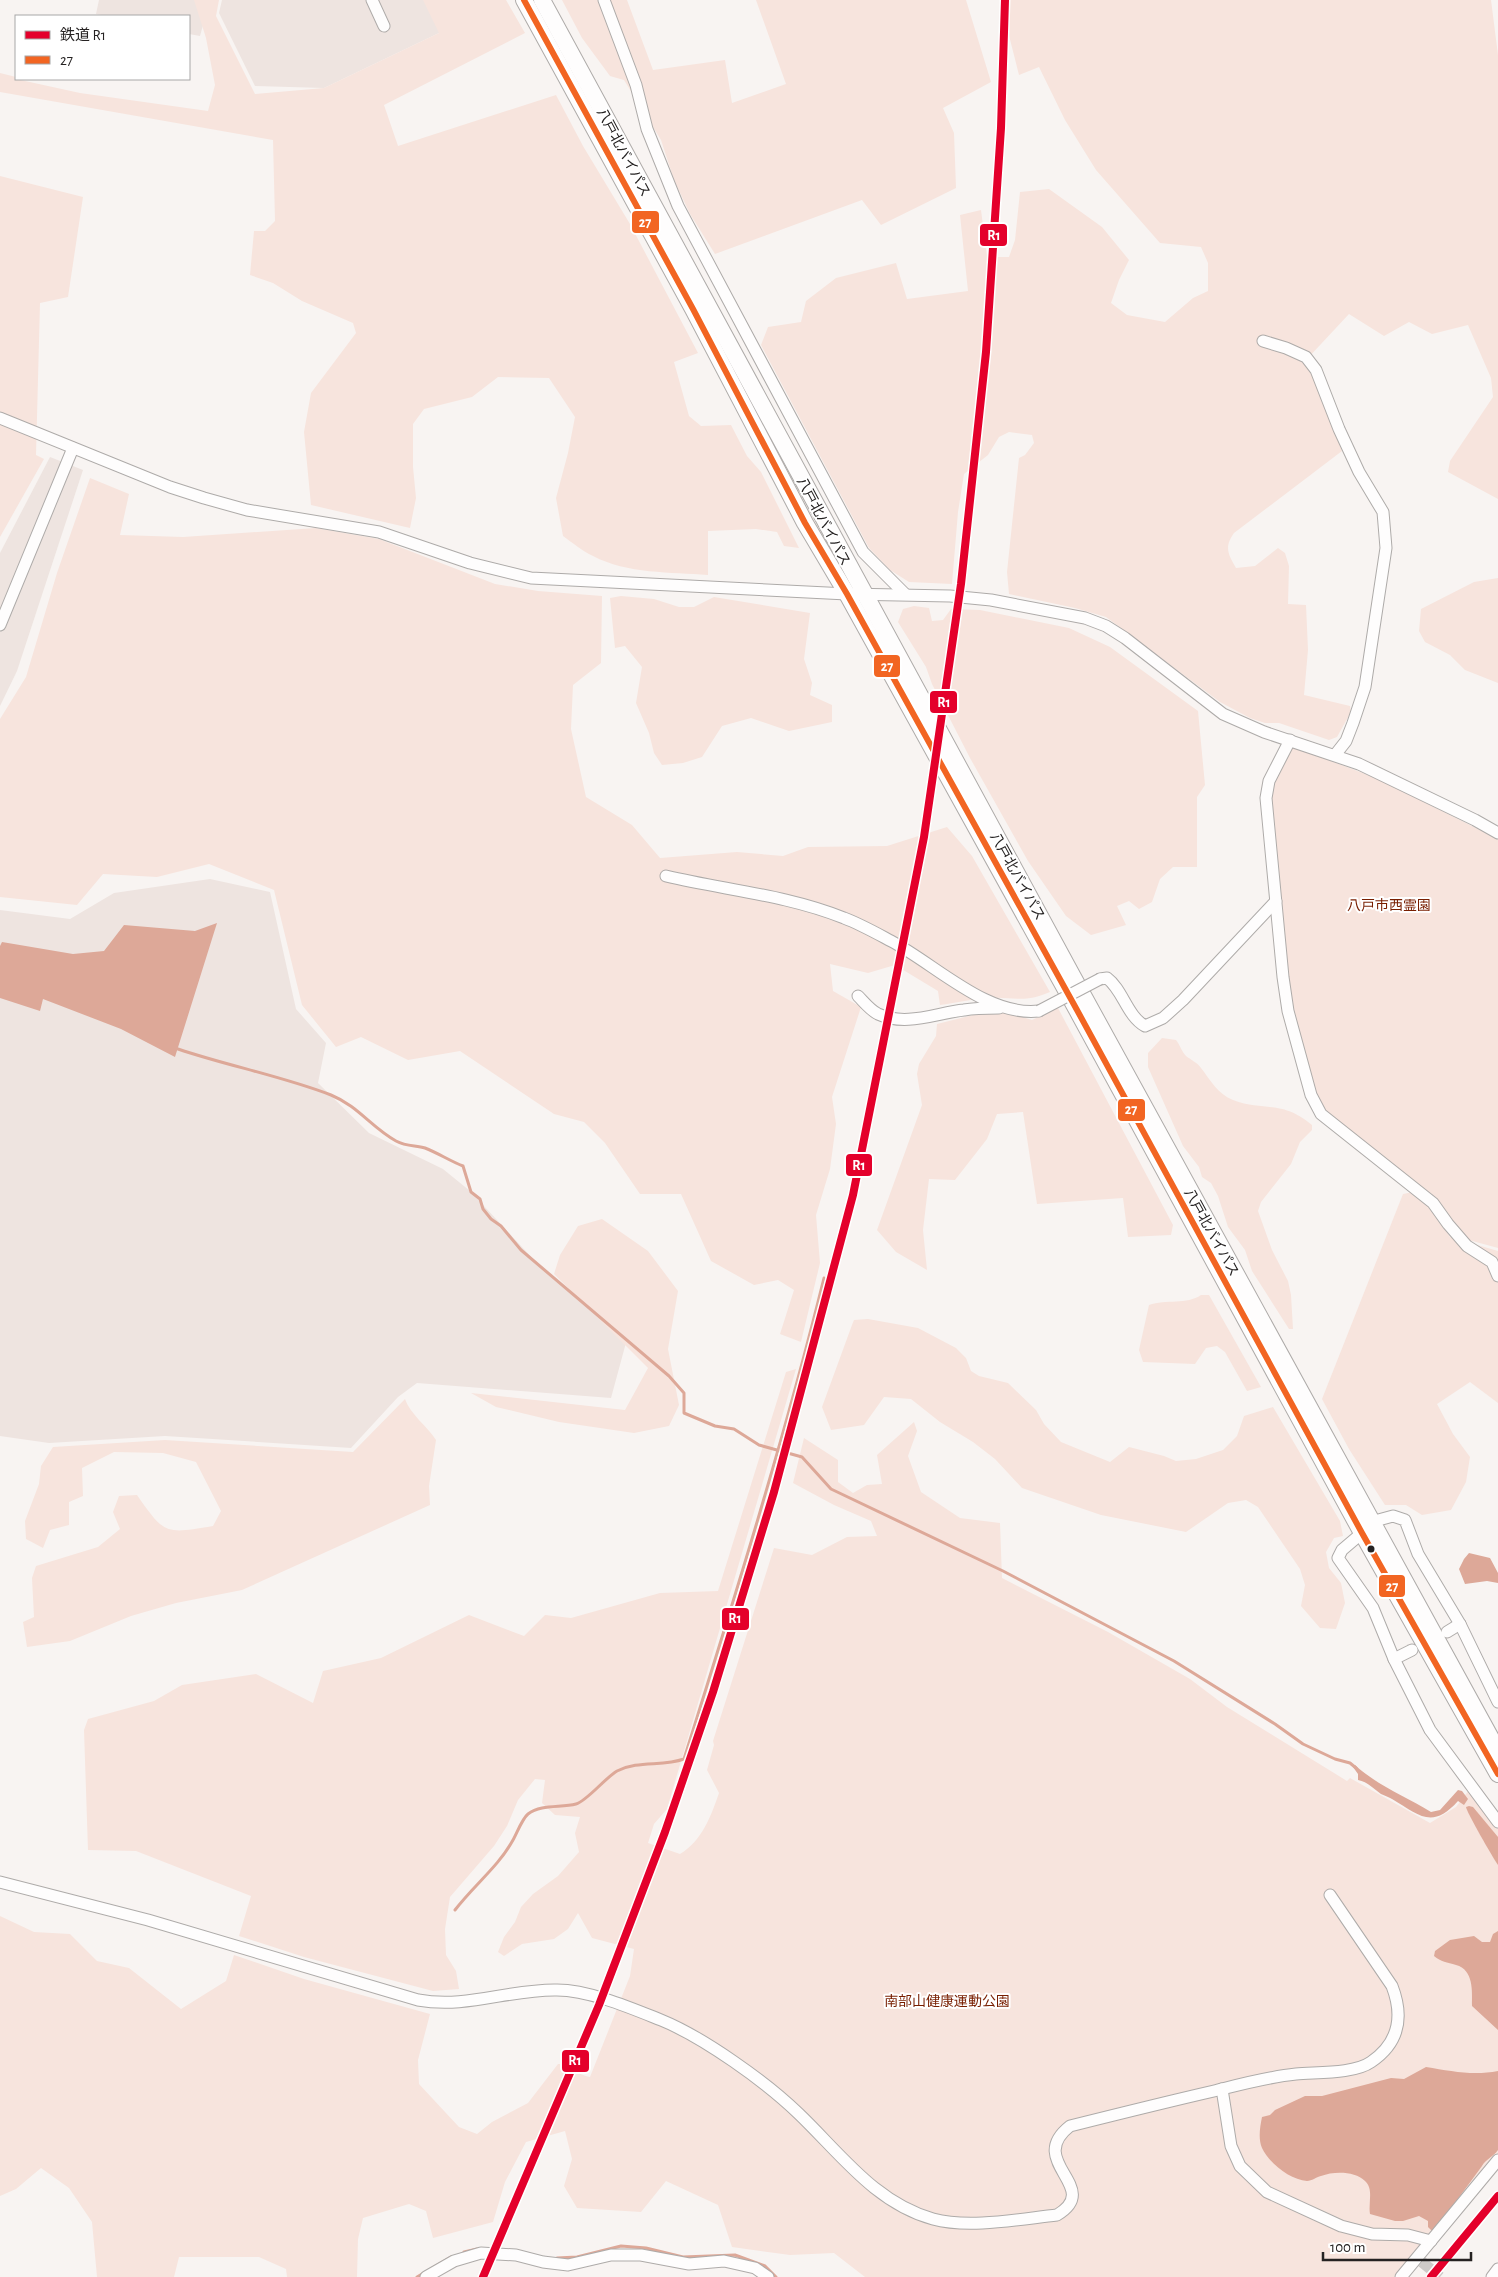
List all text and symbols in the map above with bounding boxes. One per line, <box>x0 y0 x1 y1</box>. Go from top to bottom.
legend <box>15 15 190 80</box>
text: 鉄道 R1 <box>60 27 106 43</box>
text: 27 <box>60 53 73 68</box>
street label: 八戸北バイパス <box>594 105 654 199</box>
line badge: 27 <box>631 210 660 234</box>
text: 27 <box>639 216 651 230</box>
line badge: R1 <box>979 223 1008 247</box>
text: R1 <box>987 229 1001 243</box>
street label: 八戸北バイパス <box>794 474 854 568</box>
line badge: 27 <box>873 654 901 678</box>
text: 27 <box>881 660 893 674</box>
line badge: R1 <box>929 690 958 714</box>
text: R1 <box>937 696 951 710</box>
street label: 八戸北バイパス <box>987 829 1049 923</box>
park label: 八戸市西霊園 <box>1347 898 1431 913</box>
line badge: 27 <box>1117 1098 1146 1122</box>
text: 27 <box>1125 1103 1137 1117</box>
line badge: R1 <box>845 1153 873 1177</box>
text: R1 <box>852 1159 866 1173</box>
street label: 八戸北バイパス <box>1181 1185 1243 1279</box>
unlabelled marker <box>1366 1544 1376 1554</box>
line badge: 27 <box>1378 1574 1406 1598</box>
text: 27 <box>1386 1580 1398 1594</box>
line badge: R1 <box>721 1607 750 1631</box>
text: R1 <box>728 1612 742 1626</box>
park label: 南部山健康運動公園 <box>884 1993 1010 2009</box>
line badge: R1 <box>561 2049 590 2073</box>
text: R1 <box>568 2054 582 2068</box>
scale bar <box>1323 2230 1470 2262</box>
text: 100 m <box>1330 2240 1365 2255</box>

